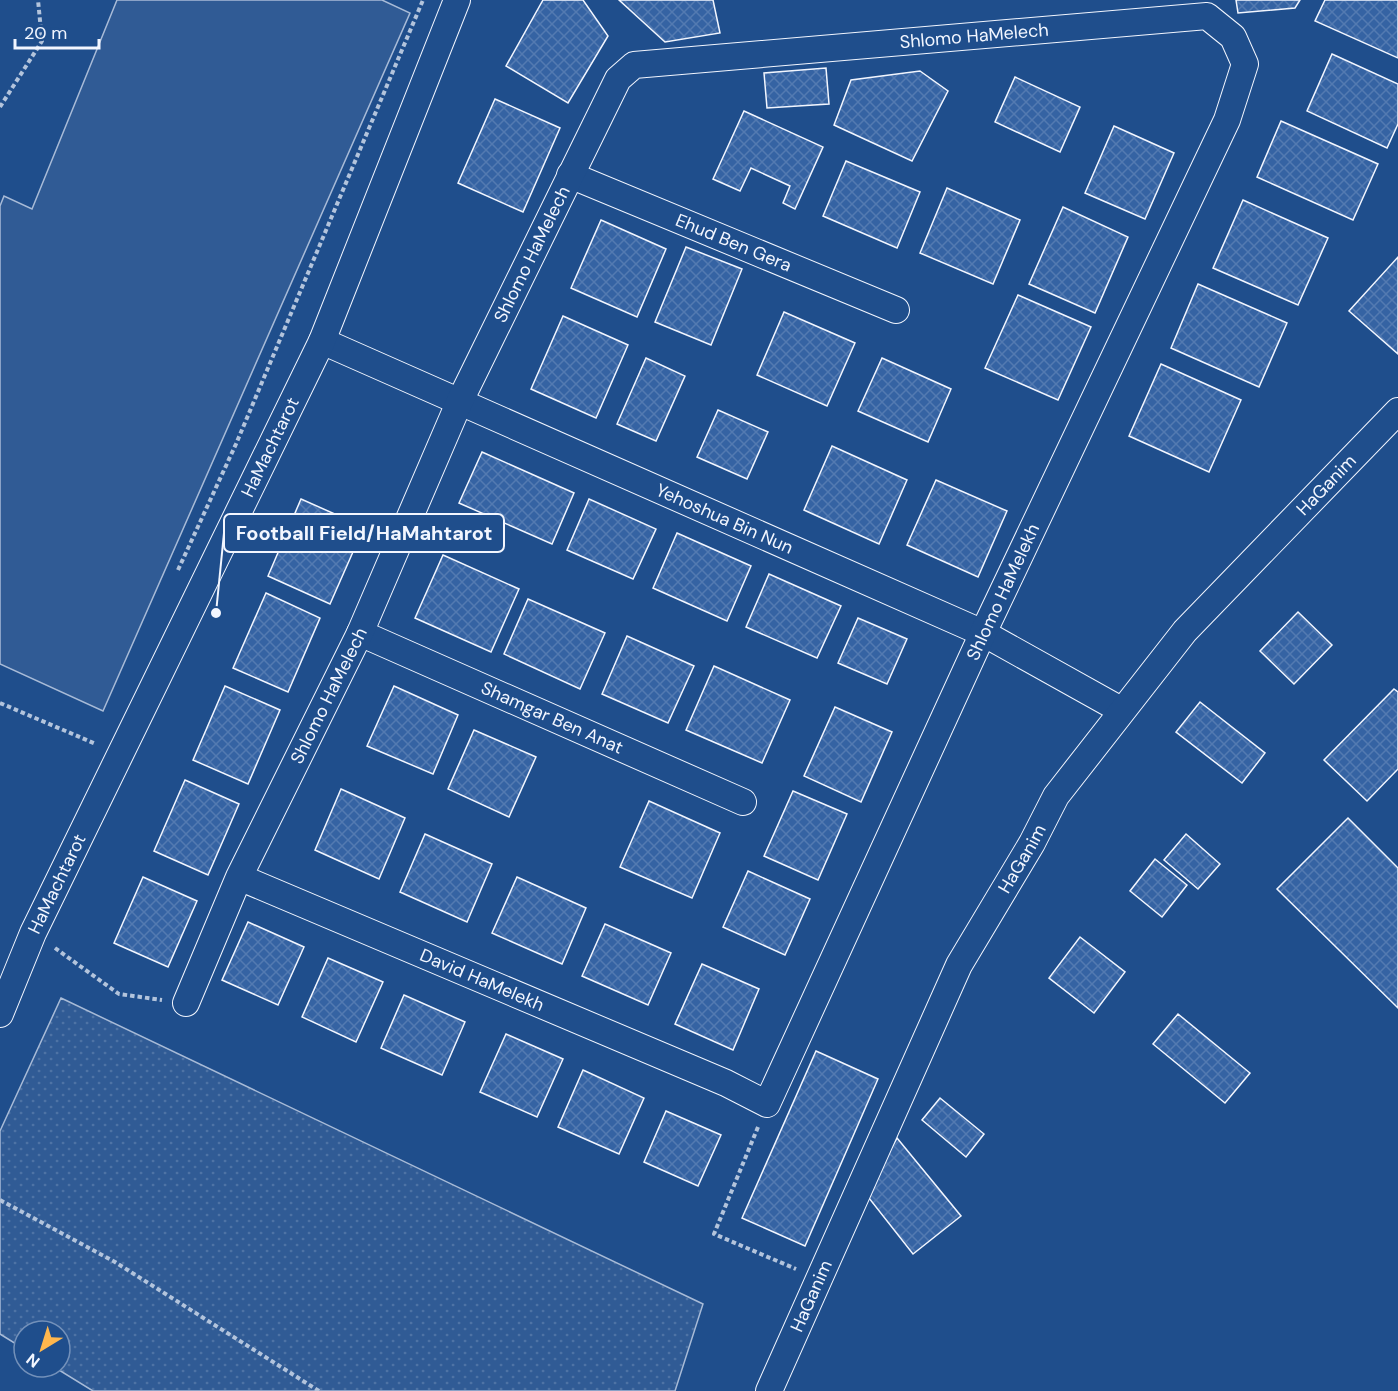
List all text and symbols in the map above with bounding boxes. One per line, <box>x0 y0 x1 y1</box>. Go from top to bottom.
scale bar <box>15 12 99 50</box>
street label: Shlomo HaMelech <box>899 18 1050 54</box>
text: 20 m <box>24 21 67 45</box>
street label: Shlomo HaMelech <box>488 182 576 327</box>
street label: Ehud Ben Gera <box>672 208 795 277</box>
street label: HaMachtarot <box>236 393 305 501</box>
street label: HaGanim <box>1291 449 1361 521</box>
street label: Yehoshua Bin Nun <box>652 478 797 560</box>
callout: Football Field/HaMahtarot <box>224 514 504 552</box>
text: Football Field/HaMahtarot <box>236 520 492 546</box>
street label: Shlomo HaMelekh <box>961 520 1045 664</box>
street label: Shlomo HaMelech <box>285 624 373 768</box>
street label: Shamgar Ben Anat <box>477 676 627 760</box>
street label: HaGanim <box>993 820 1052 898</box>
street label: HaMachtarot <box>22 830 91 938</box>
street label: David HaMelekh <box>416 943 548 1017</box>
street label: HaGanim <box>785 1256 838 1336</box>
north arrow <box>12 1319 72 1379</box>
text: N <box>22 1349 44 1372</box>

